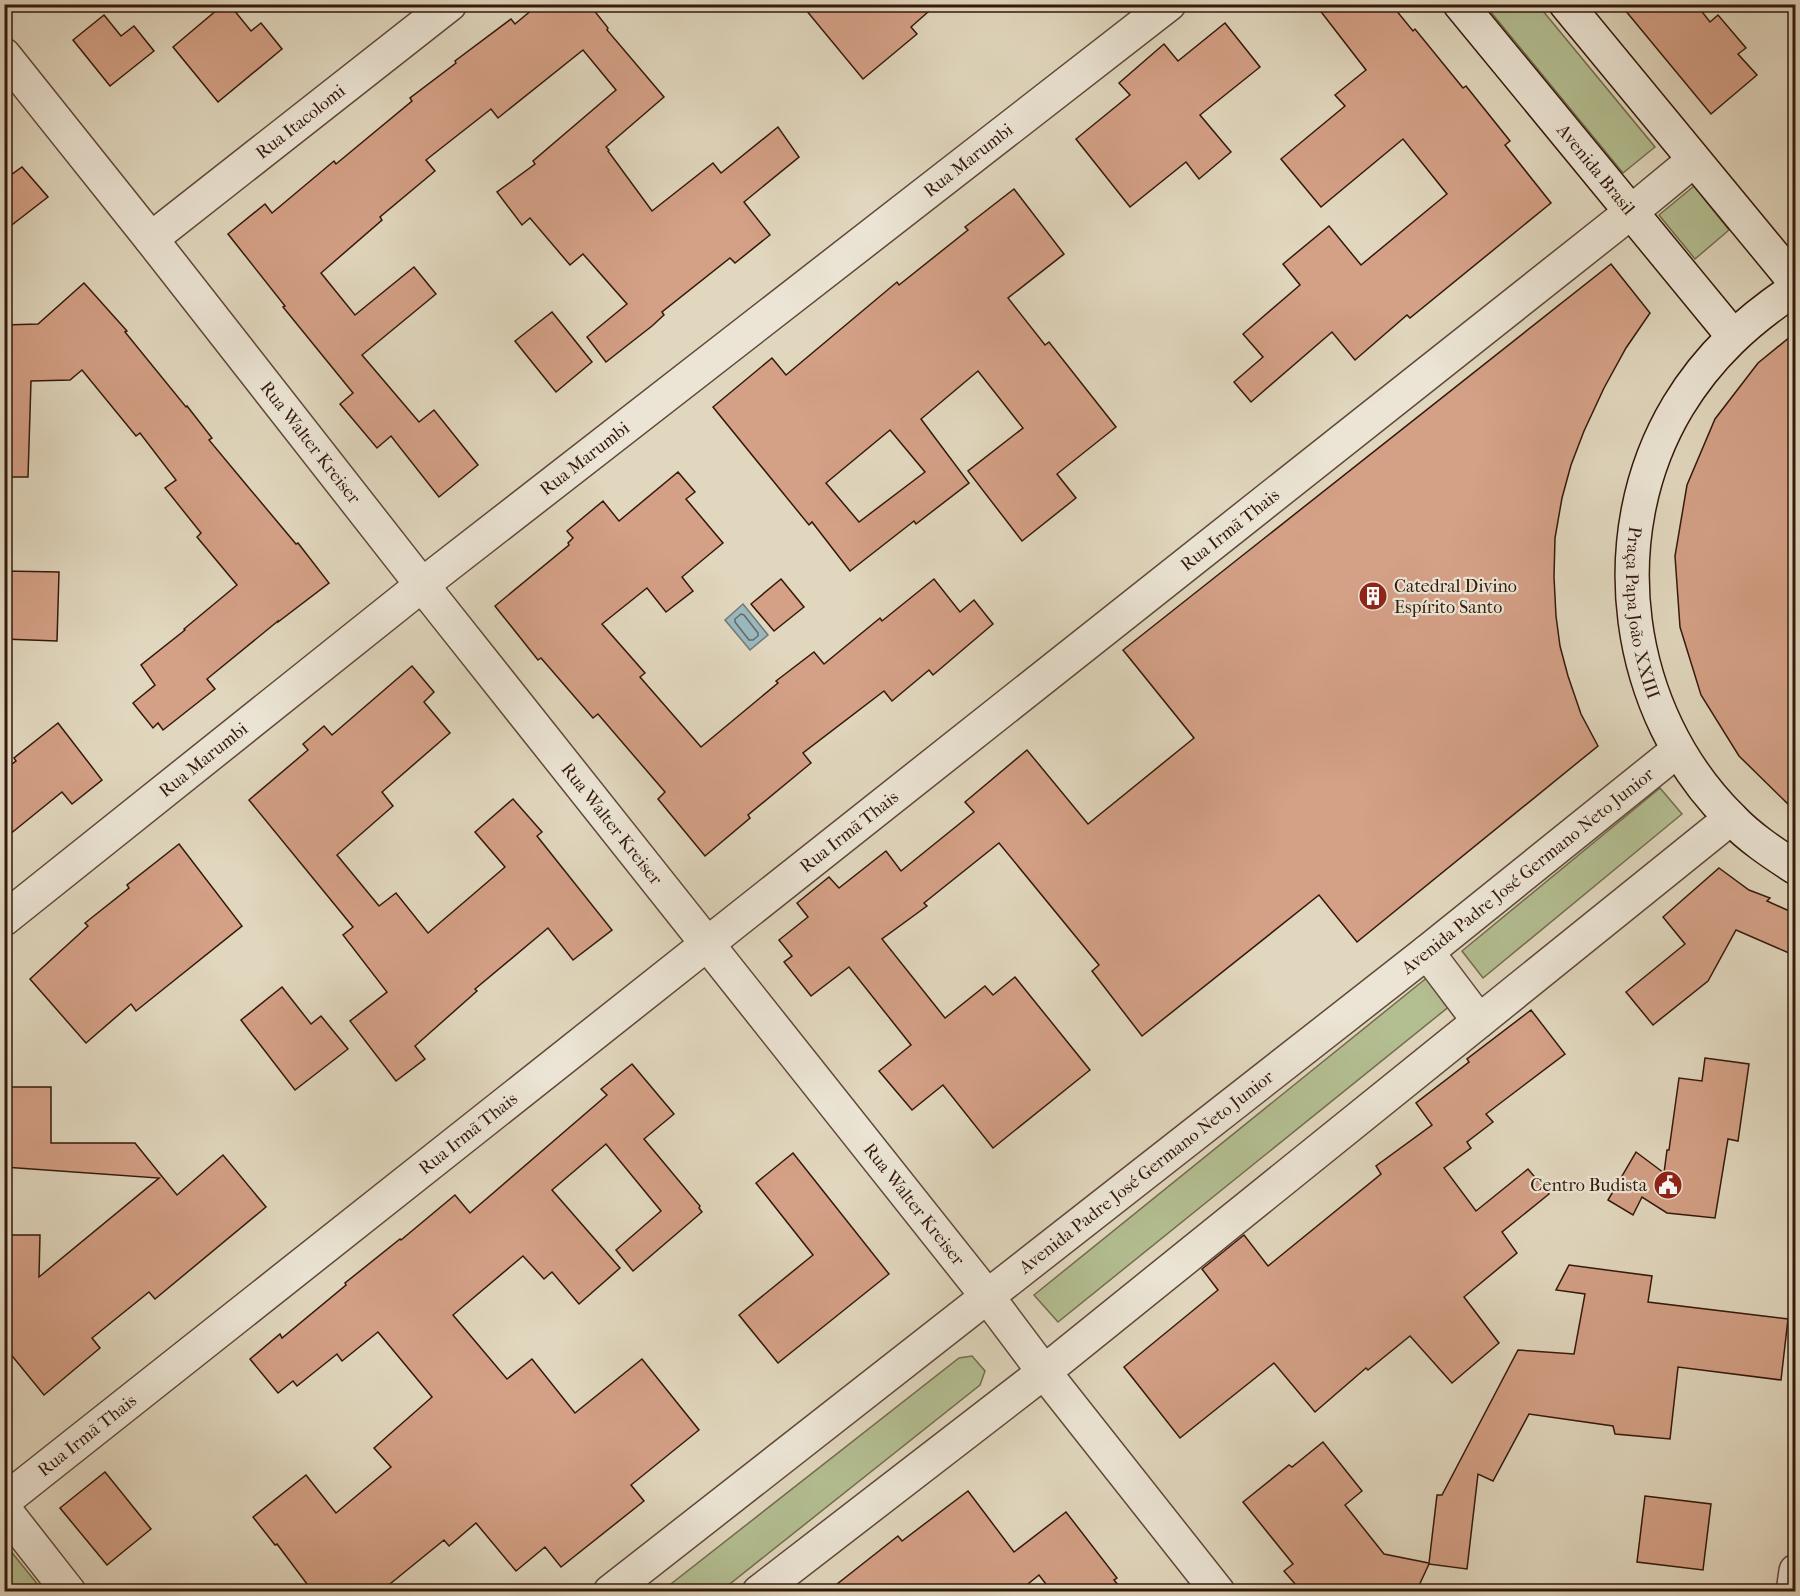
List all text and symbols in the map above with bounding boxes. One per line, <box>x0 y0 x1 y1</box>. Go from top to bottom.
street label: Rua Itacolomi <box>251 80 350 163</box>
street label: Rua Marumbi <box>919 118 1018 201</box>
street label: Avenida Brasil <box>1552 119 1639 219</box>
street label: Rua Walter Kreiser <box>256 377 365 508</box>
street label: Rua Marumbi <box>536 417 634 500</box>
street label: Rua Irmã Thais <box>1176 484 1284 575</box>
street label: Praça Papa João XXIII <box>1622 525 1664 702</box>
place label: Catedral Divino Espírito Santo <box>1394 576 1517 618</box>
building icon: Catedral Divino Espírito Santo <box>1357 580 1389 612</box>
street label: Rua Marumbi <box>155 718 252 802</box>
street label: Rua Walter Kreiser <box>557 759 667 889</box>
street label: Avenida Padre José Germano Neto Junior <box>1397 763 1658 979</box>
street label: Rua Irmã Thais <box>795 786 903 877</box>
street label: Avenida Padre José Germano Neto Junior <box>1014 1066 1278 1279</box>
street label: Rua Irmã Thais <box>414 1088 522 1179</box>
street label: Rua Walter Kreiser <box>859 1139 969 1270</box>
public building icon: Centro Budista <box>1652 1169 1684 1201</box>
place label: Centro Budista <box>1530 1175 1648 1196</box>
street label: Rua Irmã Thais <box>34 1389 141 1481</box>

